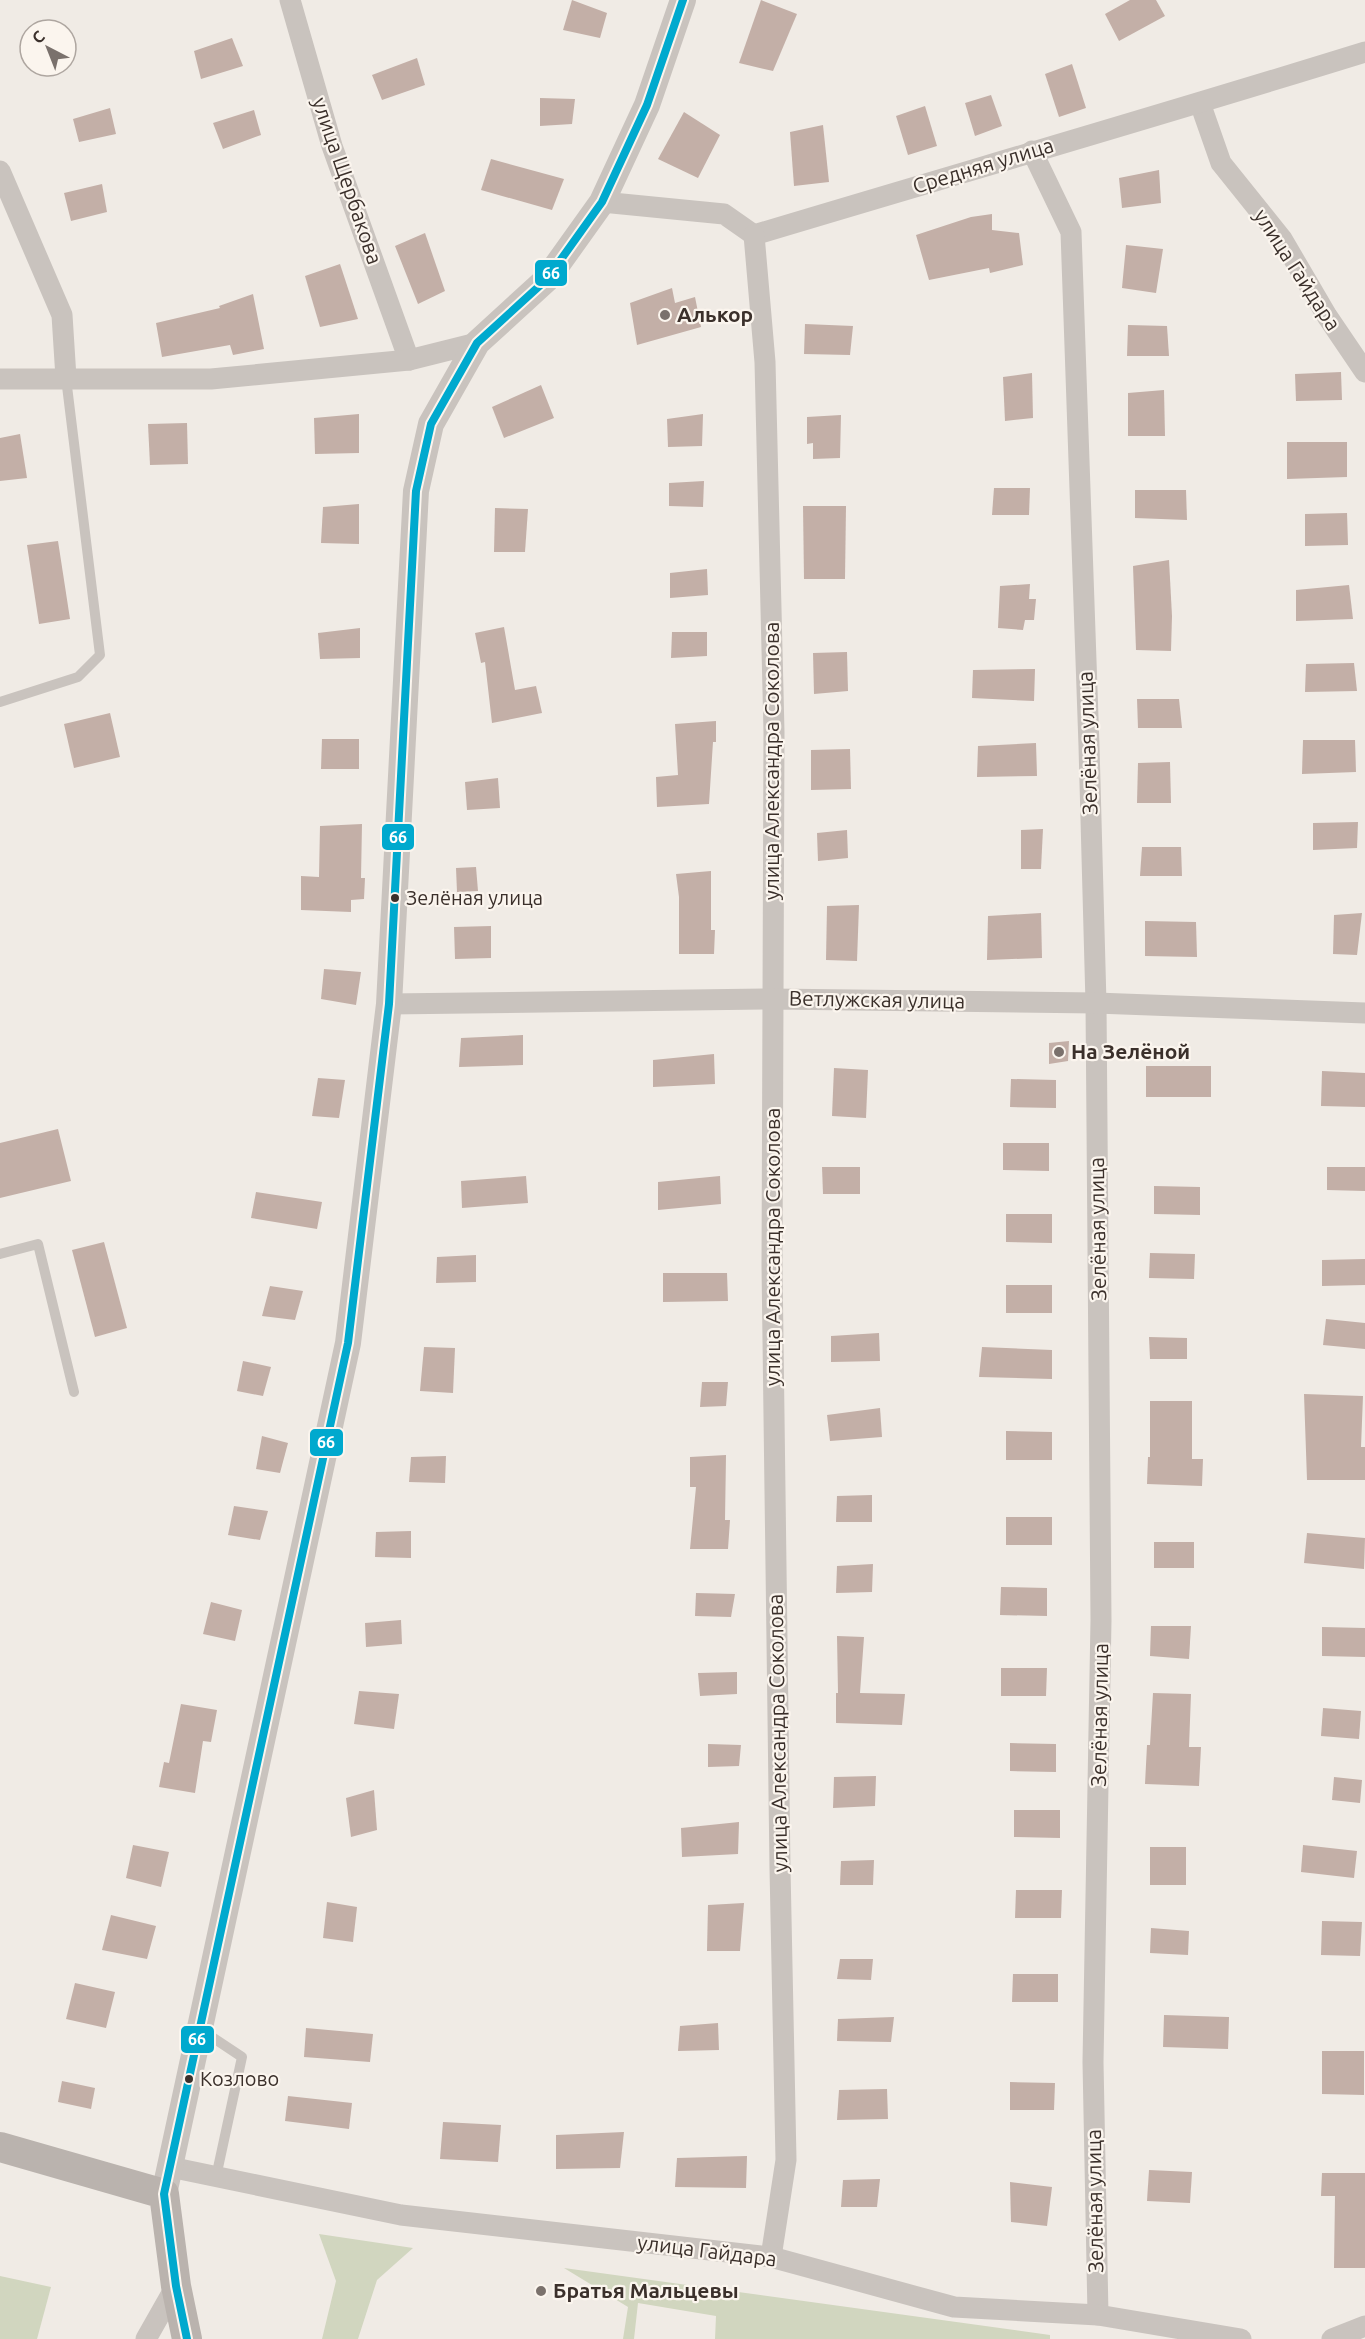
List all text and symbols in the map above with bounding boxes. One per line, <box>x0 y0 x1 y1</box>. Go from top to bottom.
north arrow <box>18 18 78 78</box>
text: С <box>28 27 48 47</box>
street label: улица Щербакова <box>308 94 388 267</box>
street label: Средняя улица <box>909 132 1056 198</box>
street label: улица Гайдара <box>1250 204 1346 335</box>
line badge: 66 <box>534 259 568 287</box>
text: 66 <box>542 264 560 282</box>
place label: Алькор <box>677 302 753 326</box>
marker: Алькор <box>658 308 672 322</box>
street label: улица Александра Соколова <box>759 622 783 900</box>
street label: Зелёная улица <box>1072 671 1102 815</box>
line badge: 66 <box>381 823 415 851</box>
text: 66 <box>389 828 407 846</box>
place label: Зелёная улица <box>406 886 543 909</box>
marker: Зелёная улица <box>389 892 401 904</box>
street label: Ветлужская улица <box>789 985 965 1013</box>
place label: На Зелёной <box>1071 1039 1190 1063</box>
marker: На Зелёной <box>1052 1045 1066 1059</box>
street label: улица Александра Соколова <box>760 1108 784 1386</box>
street label: Зелёная улица <box>1084 1157 1110 1301</box>
line badge: 66 <box>309 1428 344 1457</box>
text: 66 <box>317 1433 335 1451</box>
street label: улица Александра Соколова <box>763 1594 791 1873</box>
street label: Зелёная улица <box>1086 1643 1112 1787</box>
line badge: 66 <box>180 2025 215 2054</box>
text: 66 <box>188 2030 206 2048</box>
place label: Козлово <box>200 2067 279 2090</box>
marker: Козлово <box>183 2073 195 2085</box>
street label: Зелёная улица <box>1081 2129 1107 2273</box>
street label: улица Гайдара <box>636 2230 778 2270</box>
place label: Братья Мальцевы <box>553 2278 739 2302</box>
marker: Братья Мальцевы <box>534 2284 548 2298</box>

